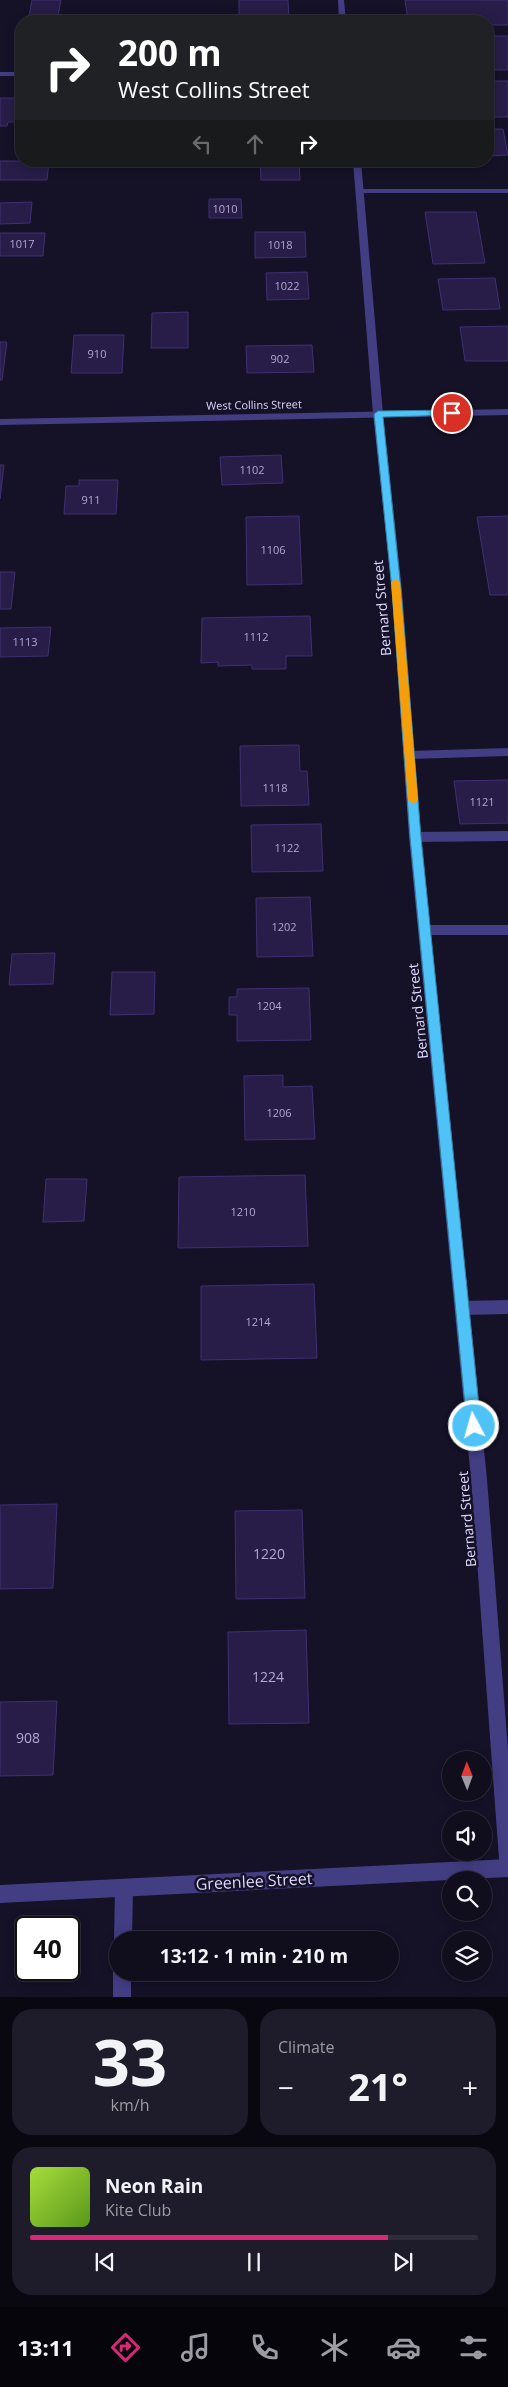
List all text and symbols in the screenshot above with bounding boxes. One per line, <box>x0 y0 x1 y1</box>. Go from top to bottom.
text: 200 m <box>118 29 222 76</box>
icon: right <box>35 35 100 100</box>
text: West Collins Street <box>118 74 310 104</box>
icon: left <box>188 130 216 158</box>
icon: ahead <box>241 130 269 158</box>
icon: right <box>294 130 322 158</box>
house number: 1010 <box>212 201 238 216</box>
house number: 1017 <box>9 236 35 251</box>
house number: 1018 <box>267 237 293 252</box>
house number: 1022 <box>274 278 300 293</box>
house number: 910 <box>88 346 106 361</box>
house number: 902 <box>271 351 289 366</box>
pin <box>431 392 473 434</box>
street label: West Collins Street <box>206 396 302 413</box>
icon: arrive <box>438 399 466 427</box>
house number: 1102 <box>239 462 265 477</box>
house number: 911 <box>82 492 100 507</box>
house number: 1106 <box>260 542 286 557</box>
street label: Bernard Street <box>368 559 395 657</box>
house number: 1112 <box>243 629 269 644</box>
house number: 1113 <box>12 634 38 649</box>
house number: 1118 <box>262 780 288 795</box>
house number: 1121 <box>469 794 495 809</box>
house number: 1122 <box>274 840 300 855</box>
house number: 1202 <box>271 919 297 934</box>
street label: Bernard Street <box>403 962 432 1060</box>
house number: 1204 <box>256 998 282 1013</box>
house number: 1206 <box>266 1105 292 1120</box>
house number: 1210 <box>230 1204 256 1219</box>
house number: 1214 <box>245 1314 271 1329</box>
position arrow <box>447 1399 499 1451</box>
street label: Bernard Street <box>453 1470 480 1568</box>
house number: 1220 <box>253 1544 285 1563</box>
house number: 1224 <box>252 1667 284 1686</box>
house number: 908 <box>16 1728 40 1747</box>
north arrow <box>442 1751 492 1801</box>
map controls <box>442 1751 492 1981</box>
button: sound <box>442 1811 492 1861</box>
street label: Greenlee Street <box>195 1867 313 1895</box>
button: search <box>442 1871 492 1921</box>
speed limit sign: 40 <box>15 1916 80 1981</box>
button: layers <box>442 1931 492 1981</box>
text: 13:12 · 1 min · 210 m <box>160 1943 348 1969</box>
text: 33 <box>93 2017 167 2105</box>
text: Climate <box>278 2036 335 2058</box>
text: 21° <box>348 2060 408 2112</box>
text: − <box>278 2068 294 2106</box>
text: + <box>462 2068 478 2106</box>
text: km/h <box>111 2094 149 2116</box>
text: Neon Rain <box>105 2173 203 2199</box>
text: Kite Club <box>105 2199 171 2221</box>
icon: previous <box>91 2248 119 2276</box>
icon: pause <box>240 2248 268 2276</box>
icon: next <box>389 2248 417 2276</box>
icon: directions <box>108 2330 143 2365</box>
icon: music <box>178 2330 213 2365</box>
icon: phone <box>247 2330 282 2365</box>
icon: climate <box>317 2330 352 2365</box>
icon: car <box>386 2330 421 2365</box>
icon: filters <box>456 2330 491 2365</box>
text: 13:11 <box>17 2332 74 2362</box>

